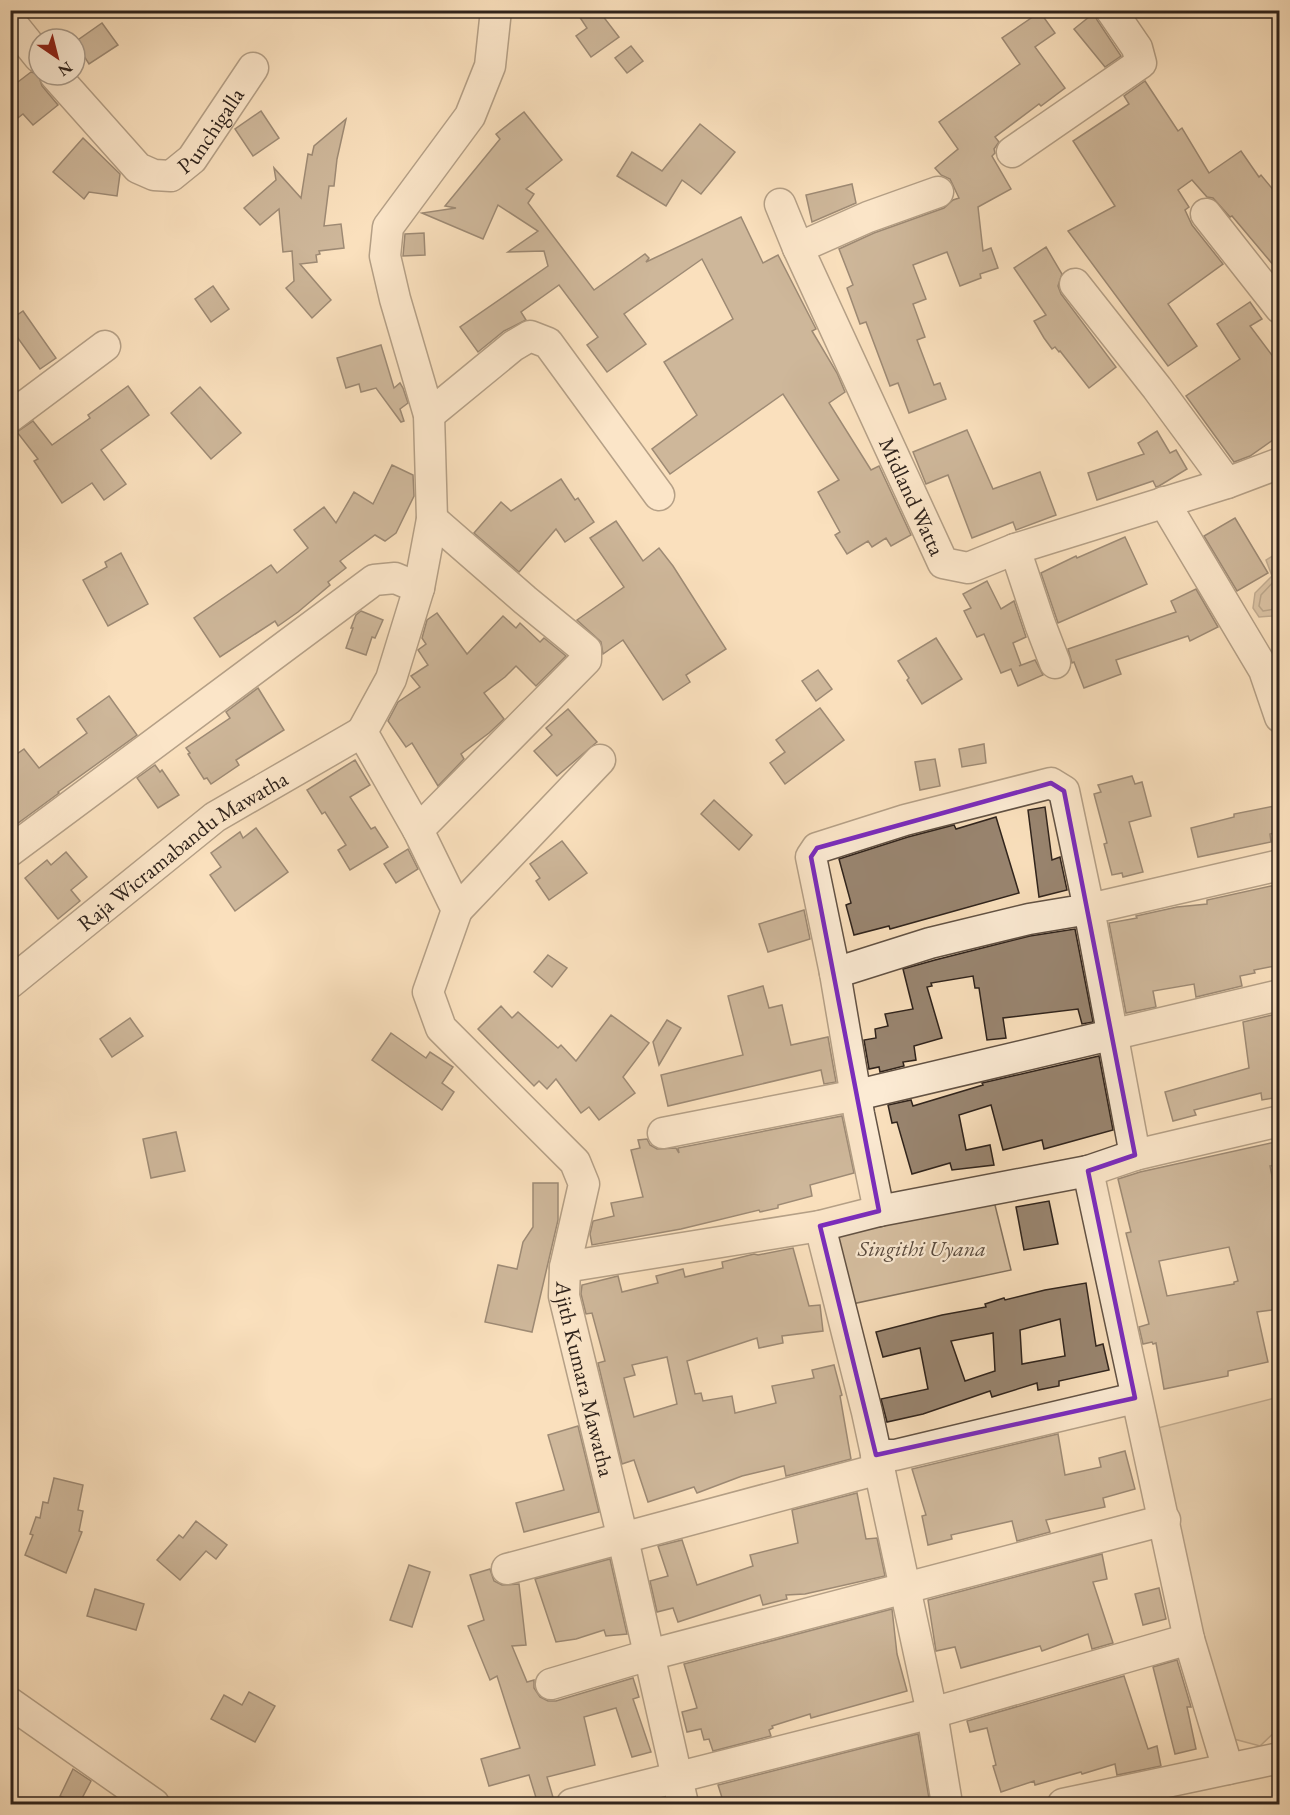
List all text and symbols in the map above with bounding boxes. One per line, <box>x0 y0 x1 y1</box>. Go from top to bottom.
north arrow <box>27 27 87 87</box>
text: N <box>54 57 77 81</box>
street label: Punchigalla <box>171 82 251 180</box>
street label: Midland Watta <box>872 433 952 561</box>
street label: Raja Wicramabandu Mawatha <box>72 764 293 938</box>
park label: Singithi Uyana <box>857 1234 986 1263</box>
street label: Ajith Kumara Mawatha <box>549 1280 621 1480</box>

